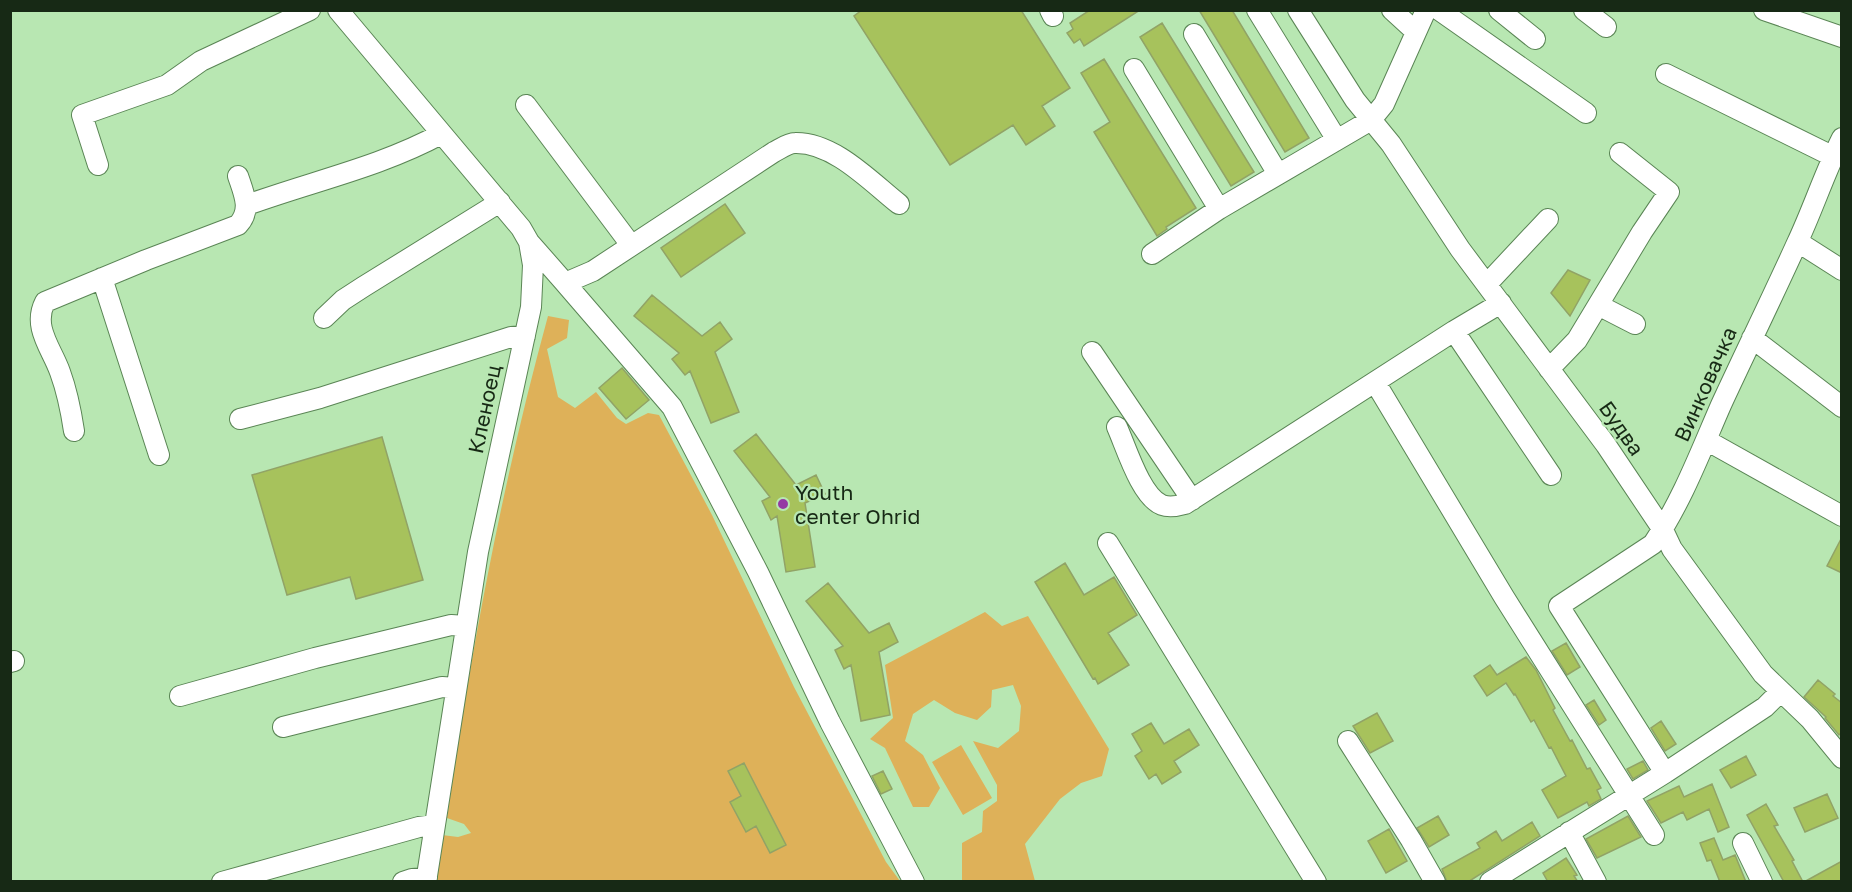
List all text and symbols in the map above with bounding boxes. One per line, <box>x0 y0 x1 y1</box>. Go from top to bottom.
street label: Винковачка <box>1668 323 1742 445</box>
street label: Кленоец <box>462 362 506 456</box>
street label: Будва <box>1594 396 1650 460</box>
place label: Youth center Ohrid <box>795 479 921 529</box>
marker: Youth center Ohrid <box>776 497 790 511</box>

